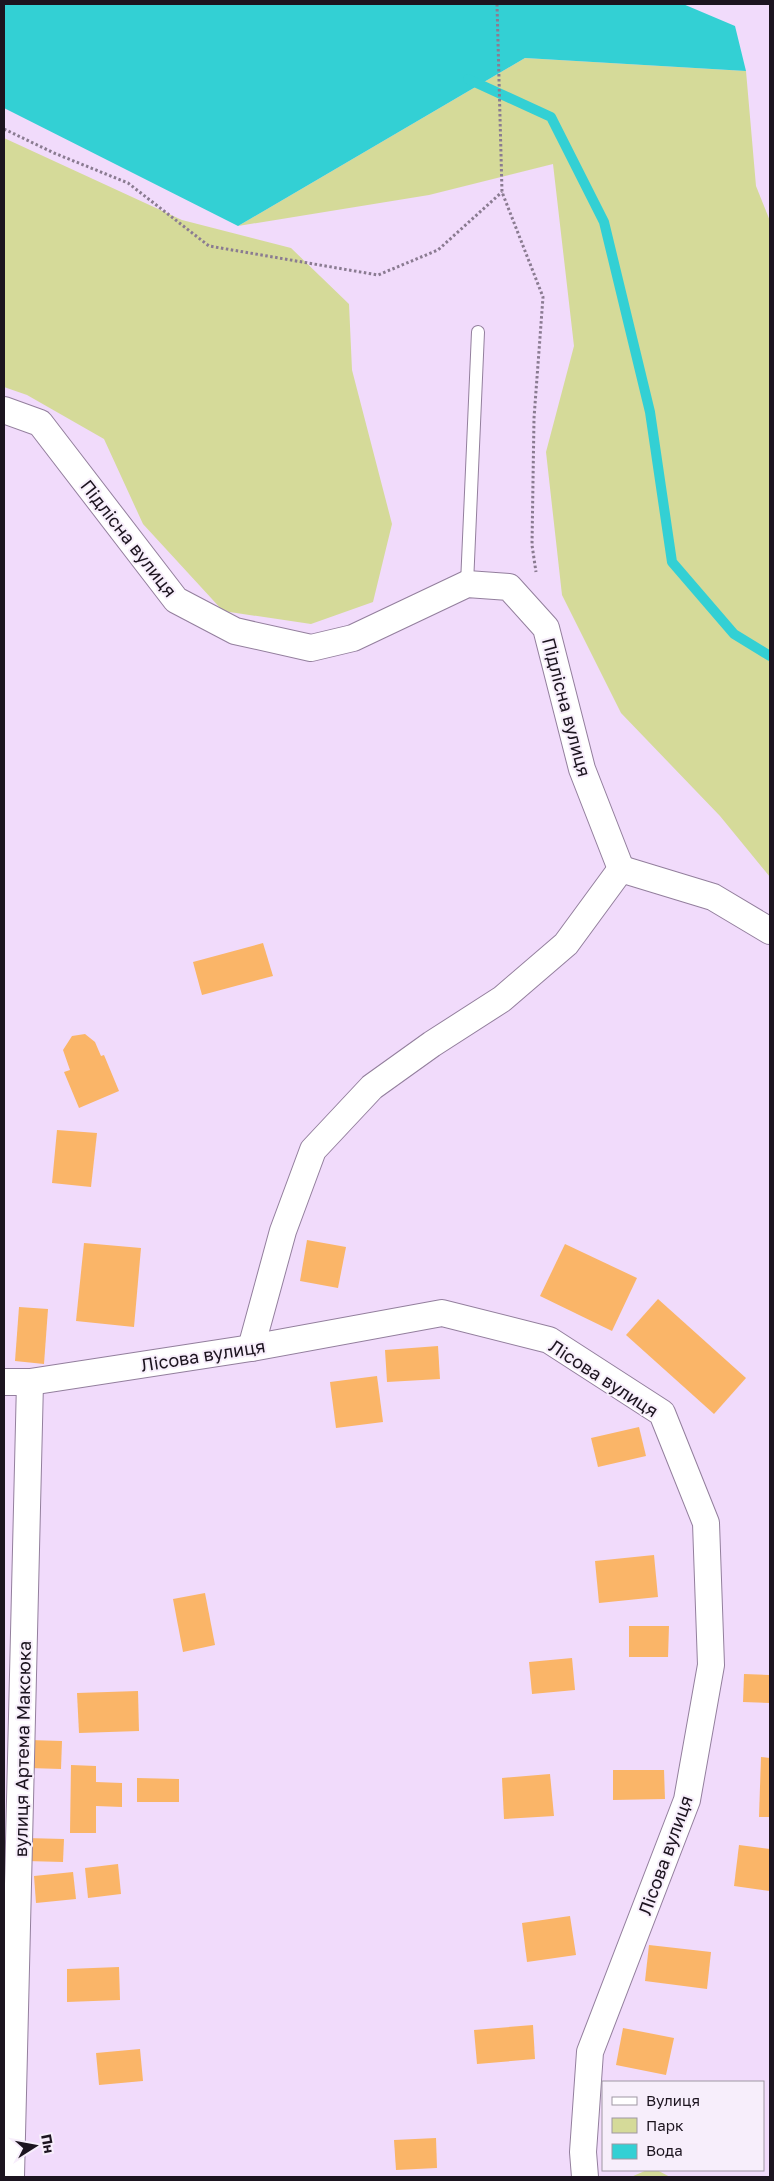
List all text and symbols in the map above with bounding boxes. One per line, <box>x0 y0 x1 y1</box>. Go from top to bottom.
street label: Підлісна вулиця <box>76 475 182 601</box>
street label: Підлісна вулиця <box>538 635 596 779</box>
street label: Лісова вулиця <box>139 1334 267 1376</box>
street label: Лісова вулиця <box>545 1335 663 1421</box>
street label: вулиця Артема Максюка <box>9 1641 35 1857</box>
street label: Лісова вулиця <box>633 1792 697 1918</box>
legend <box>602 2081 764 2171</box>
text: Вулиця <box>646 2091 700 2109</box>
text: Парк <box>646 2116 684 2134</box>
north arrow <box>10 2121 60 2171</box>
text: Пн <box>38 2132 58 2154</box>
text: Вода <box>646 2141 683 2159</box>

